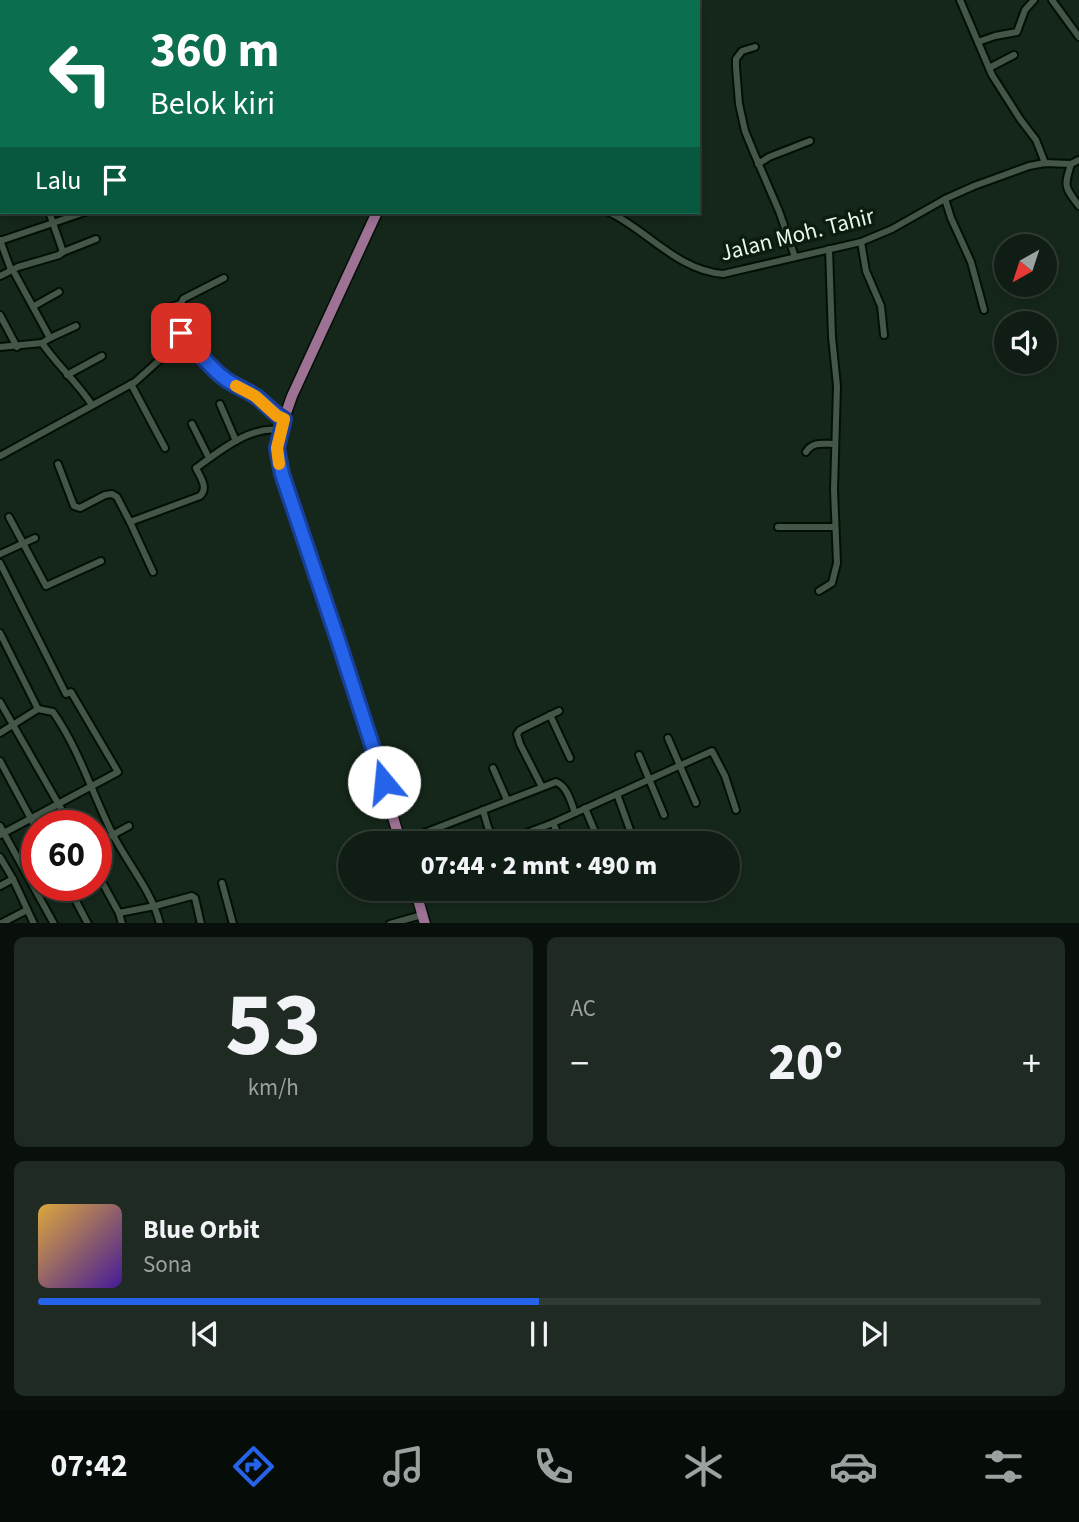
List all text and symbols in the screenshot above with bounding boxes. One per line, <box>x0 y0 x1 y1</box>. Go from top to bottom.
text: 360 m <box>150 16 279 86</box>
icon: left <box>35 28 126 119</box>
text: Belok kiri <box>150 81 275 127</box>
icon: arrive <box>96 161 134 199</box>
text: Lalu <box>35 162 82 199</box>
street label: Jalan Moh. Tahir <box>717 199 879 270</box>
north arrow <box>994 234 1057 298</box>
map controls <box>994 234 1057 374</box>
pin <box>151 303 211 363</box>
button: sound <box>994 311 1057 374</box>
icon: arrive <box>162 314 200 352</box>
position arrow <box>347 745 421 819</box>
speed limit sign: 60 <box>21 810 112 901</box>
text: 07:44 · 2 mnt · 490 m <box>421 847 657 884</box>
text: 53 <box>225 961 321 1090</box>
text: AC <box>571 992 596 1025</box>
text: 20° <box>768 1026 843 1100</box>
text: − <box>571 1037 589 1091</box>
text: + <box>1022 1037 1041 1091</box>
text: km/h <box>248 1071 299 1104</box>
text: Blue Orbit <box>143 1211 260 1248</box>
text: Sona <box>143 1248 192 1281</box>
icon: previous <box>186 1315 224 1353</box>
icon: pause <box>520 1315 558 1353</box>
icon: next <box>855 1315 893 1353</box>
icon: directions <box>229 1442 278 1491</box>
icon: music <box>379 1442 428 1491</box>
icon: phone <box>529 1442 578 1491</box>
icon: climate <box>679 1442 728 1491</box>
icon: car <box>829 1442 878 1491</box>
icon: filters <box>979 1442 1028 1491</box>
text: 07:42 <box>51 1443 128 1489</box>

